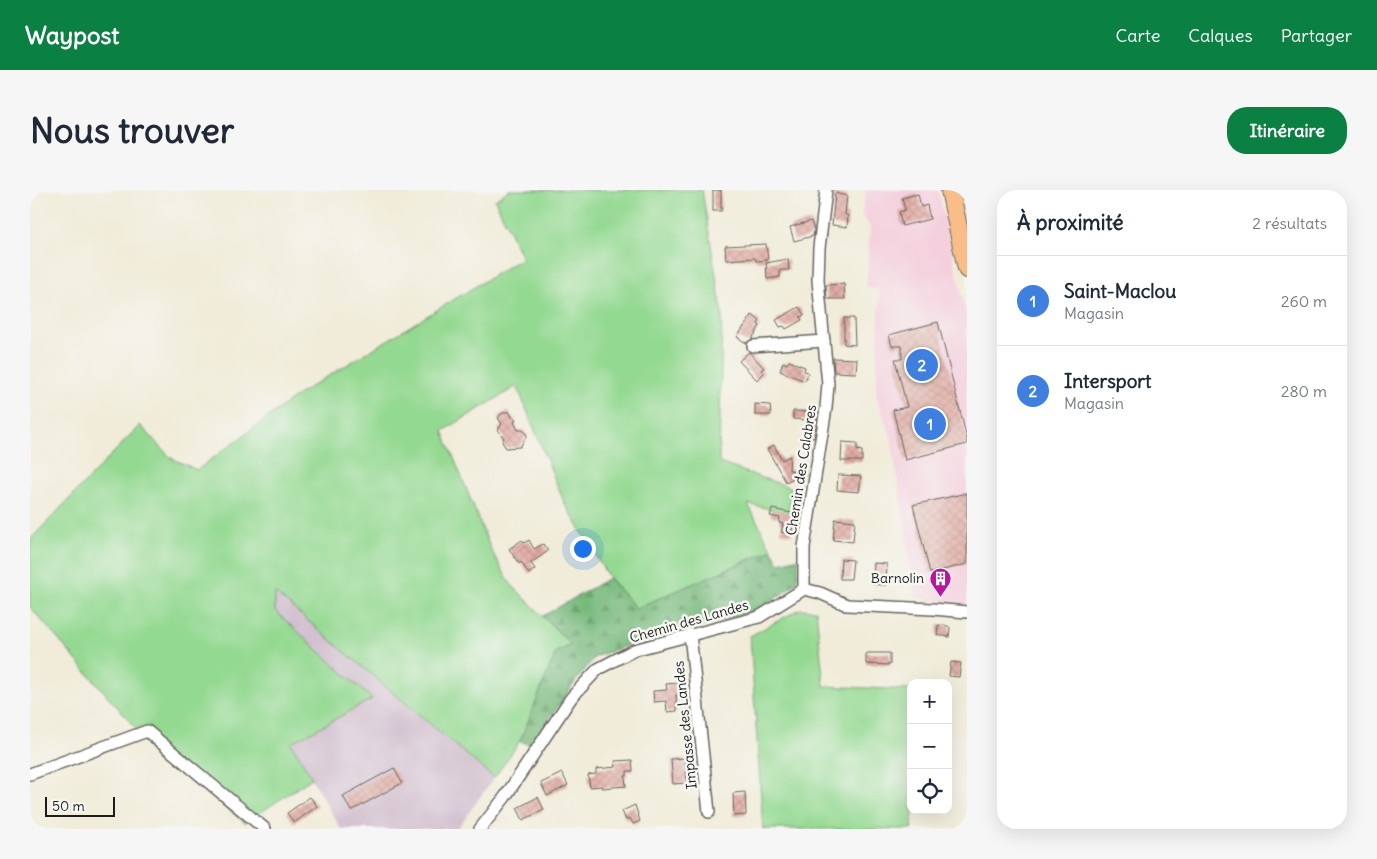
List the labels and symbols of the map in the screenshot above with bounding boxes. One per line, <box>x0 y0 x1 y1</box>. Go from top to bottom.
pin: 2 <box>906 346 938 384</box>
street label: Chemin des Calabres <box>782 403 820 537</box>
pin: 1 <box>914 405 946 443</box>
your location <box>570 536 596 562</box>
building icon: Barnolin <box>928 566 952 597</box>
place label: Barnolin <box>871 569 924 587</box>
street label: Chemin des Landes <box>627 595 751 647</box>
street label: Impasse des Landes <box>669 660 701 790</box>
scale bar <box>45 794 115 817</box>

